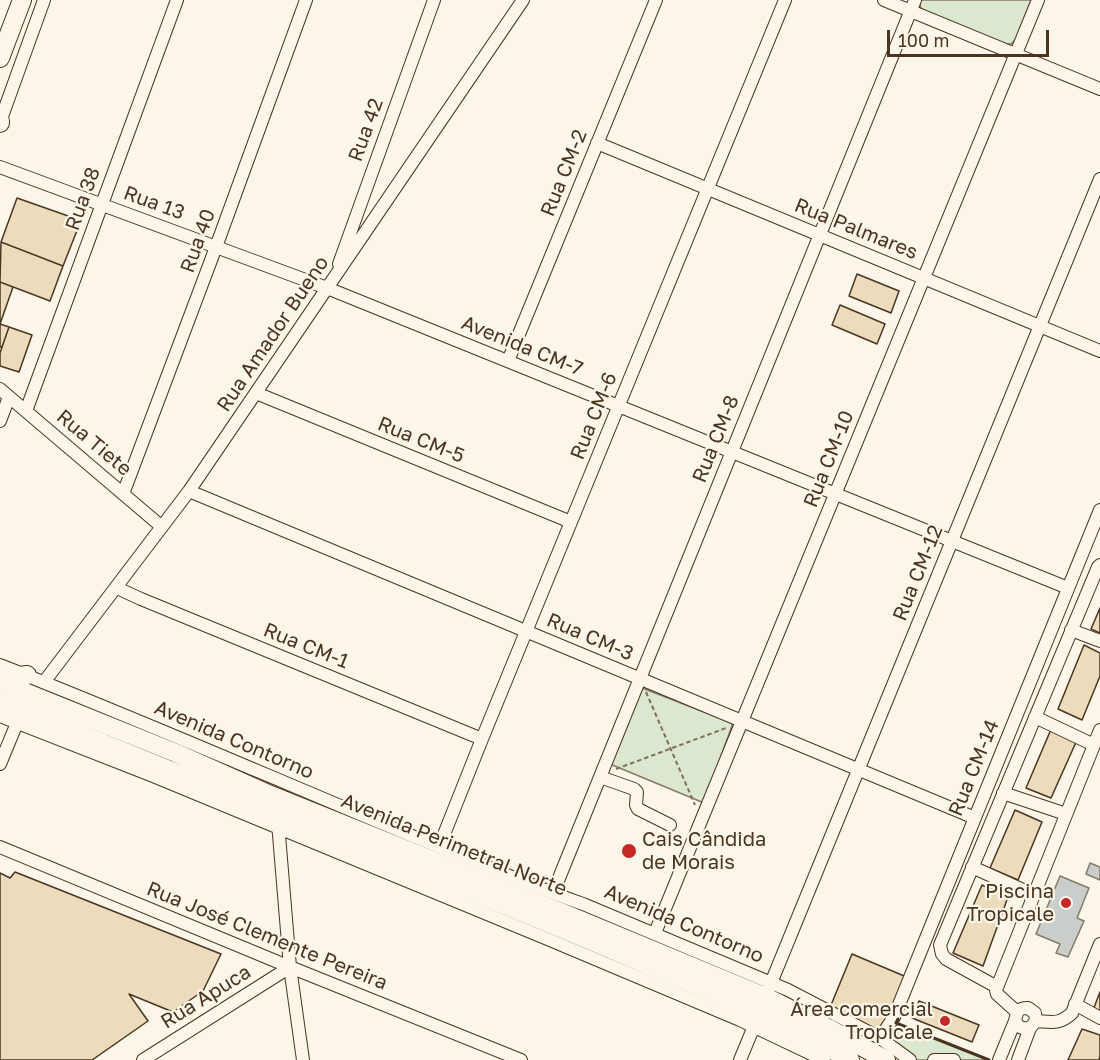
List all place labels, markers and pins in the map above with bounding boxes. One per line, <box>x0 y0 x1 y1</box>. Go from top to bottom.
place label: Cais Cândida de Morais <box>642 828 766 875</box>
marker: Cais Cândida de Morais <box>620 842 638 860</box>
place label: Piscina Tropicale <box>966 880 1054 927</box>
marker: Piscina Tropicale <box>1059 896 1073 910</box>
place label: Área comercial Tropicale <box>790 998 933 1045</box>
marker: Área comercial Tropicale <box>938 1014 952 1028</box>

